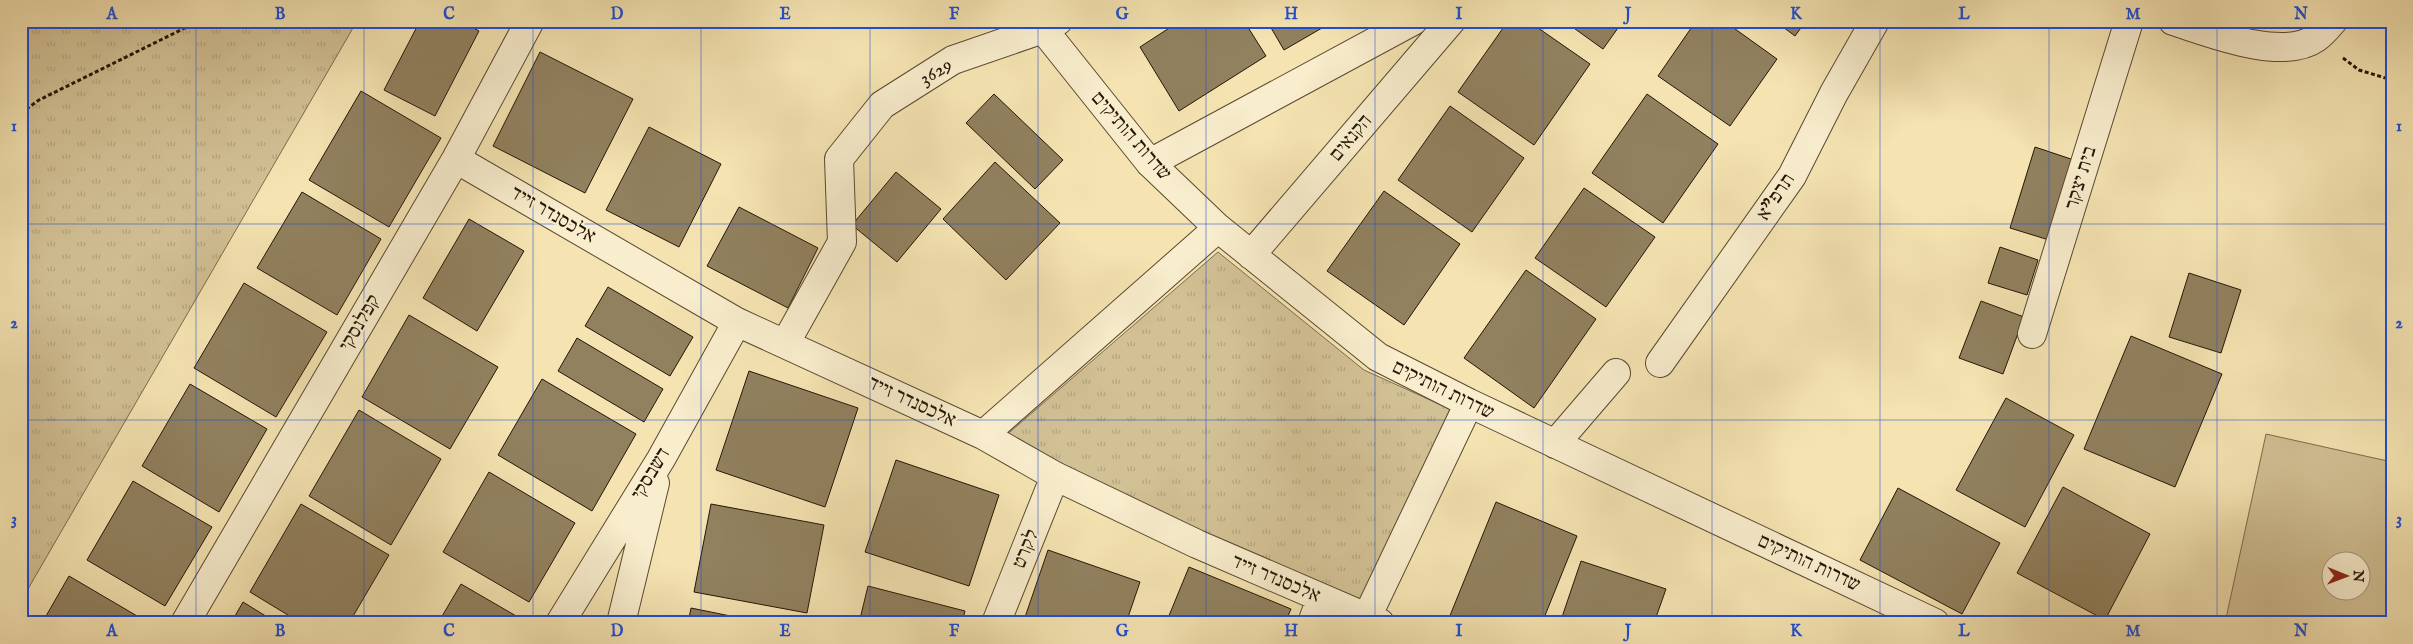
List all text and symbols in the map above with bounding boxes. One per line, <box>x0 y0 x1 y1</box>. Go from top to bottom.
text: A <box>106 5 119 25</box>
text: B <box>275 5 286 25</box>
text: C <box>443 5 455 25</box>
text: D <box>611 5 624 25</box>
text: E <box>779 5 791 25</box>
text: F <box>949 5 960 25</box>
text: G <box>1116 5 1129 25</box>
text: H <box>1284 5 1298 25</box>
text: I <box>1456 5 1463 25</box>
text: J <box>1623 5 1632 25</box>
text: K <box>1790 5 1803 25</box>
text: L <box>1958 5 1970 25</box>
text: M <box>2125 5 2141 25</box>
text: N <box>2293 5 2308 25</box>
street label: 3629 <box>915 53 957 91</box>
street label: שדרות הותיקים <box>1085 86 1177 186</box>
street label: הקנאים <box>1324 109 1378 167</box>
text: 1 <box>11 117 17 137</box>
text: 1 <box>2396 117 2402 137</box>
street label: בית יצקר <box>2060 143 2102 213</box>
street label: תרפ"א <box>1751 169 1801 225</box>
street label: אלכסנדר זייד <box>506 181 600 249</box>
street label: קפלנסקי <box>334 290 386 356</box>
text: 2 <box>10 314 18 334</box>
text: 2 <box>2395 314 2403 334</box>
street label: שדרות הותיקים <box>1388 355 1498 425</box>
street label: אלכסנדר זייד <box>864 371 960 433</box>
street label: דשבסקי <box>626 443 676 505</box>
text: 3 <box>11 510 17 530</box>
text: 3 <box>2396 510 2402 530</box>
street label: לקרט <box>1007 526 1045 572</box>
street label: שדרות הותיקים <box>1754 528 1864 598</box>
street label: אלכסנדר זייד <box>1228 549 1324 609</box>
north arrow <box>2320 552 2370 602</box>
text: N <box>2349 569 2367 582</box>
text: A <box>106 622 119 642</box>
text: B <box>275 622 286 642</box>
text: C <box>443 622 455 642</box>
text: D <box>611 622 624 642</box>
text: E <box>779 622 791 642</box>
text: F <box>949 622 960 642</box>
text: G <box>1116 622 1129 642</box>
text: H <box>1284 622 1298 642</box>
text: I <box>1456 622 1463 642</box>
text: J <box>1623 622 1632 642</box>
text: K <box>1790 622 1803 642</box>
text: L <box>1958 622 1970 642</box>
text: M <box>2125 622 2141 642</box>
text: N <box>2293 622 2308 642</box>

